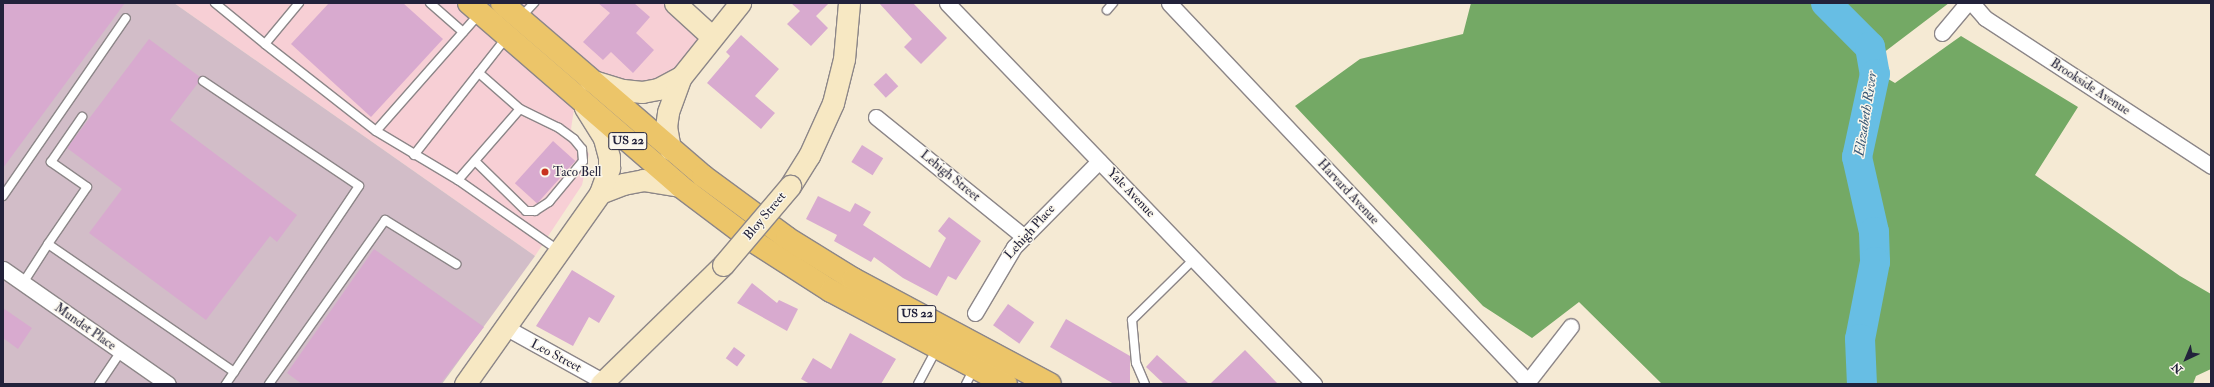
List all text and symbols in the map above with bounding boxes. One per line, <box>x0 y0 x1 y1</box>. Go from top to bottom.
street label: Brookside Avenue <box>2047 55 2133 119</box>
water label: Elizabeth River <box>1851 70 1881 158</box>
road number: US 22 <box>608 131 648 151</box>
street label: Lehigh Street <box>917 147 983 205</box>
street label: Harvard Avenue <box>1314 156 1382 228</box>
place label: Taco Bell <box>553 164 601 180</box>
street label: Yale Avenue <box>1104 165 1158 221</box>
marker: Taco Bell <box>540 167 550 177</box>
street label: Bloy Street <box>740 189 790 243</box>
street label: Lehigh Place <box>1001 201 1059 263</box>
street label: Mundet Place <box>51 300 119 354</box>
road number: US 22 <box>897 304 937 324</box>
street label: Leo Street <box>528 336 584 376</box>
north arrow <box>2166 339 2206 379</box>
text: N <box>2169 360 2185 376</box>

